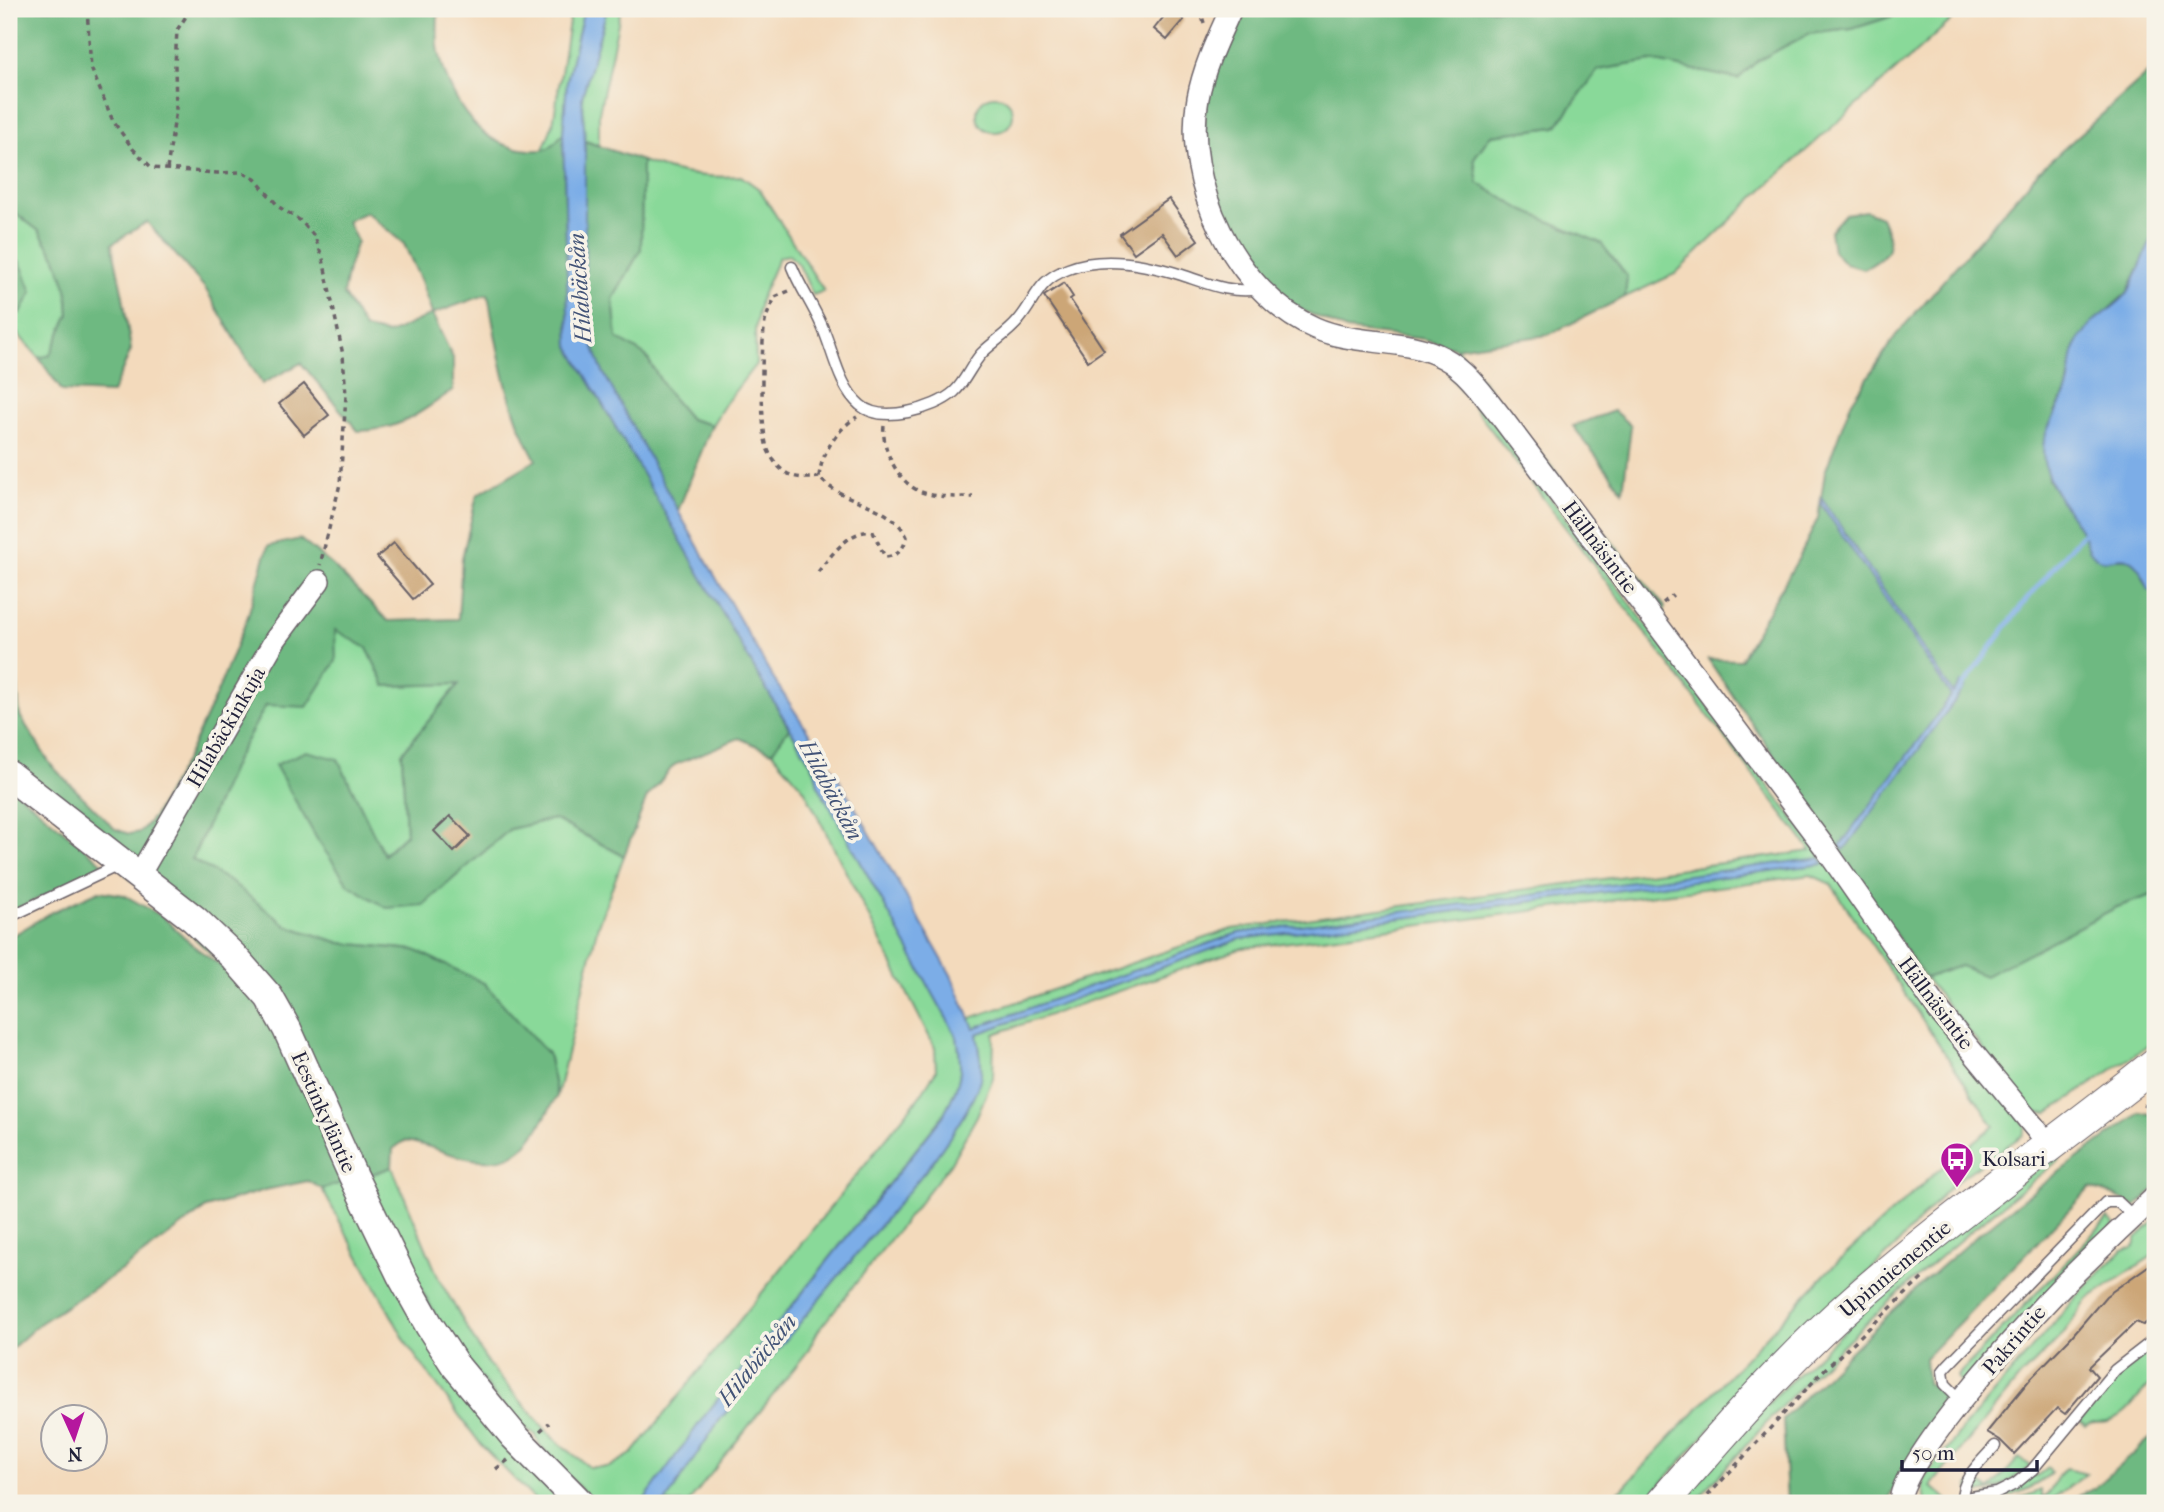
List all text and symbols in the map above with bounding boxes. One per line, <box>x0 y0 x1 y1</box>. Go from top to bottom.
water label: Hilabäckån <box>563 232 597 345</box>
street label: Hällnäsintie <box>1557 496 1643 598</box>
street label: Hilabäckinkuja <box>182 662 270 792</box>
water label: Hilabäckån <box>793 734 869 845</box>
street label: Hällnäsintie <box>1893 952 1979 1054</box>
street label: Eestinkyläntie <box>287 1048 361 1176</box>
bus stop icon: Kolsari <box>1938 1140 1976 1189</box>
place label: Kolsari <box>1982 1147 2046 1171</box>
street label: Upinniementie <box>1834 1215 1956 1323</box>
street label: Pakrintie <box>1977 1300 2051 1380</box>
water label: Hilabäckån <box>711 1309 802 1412</box>
north arrow <box>38 1404 108 1474</box>
scale bar <box>1902 1428 2036 1472</box>
text: 50 m <box>1912 1441 1955 1465</box>
text: N <box>66 1443 83 1465</box>

